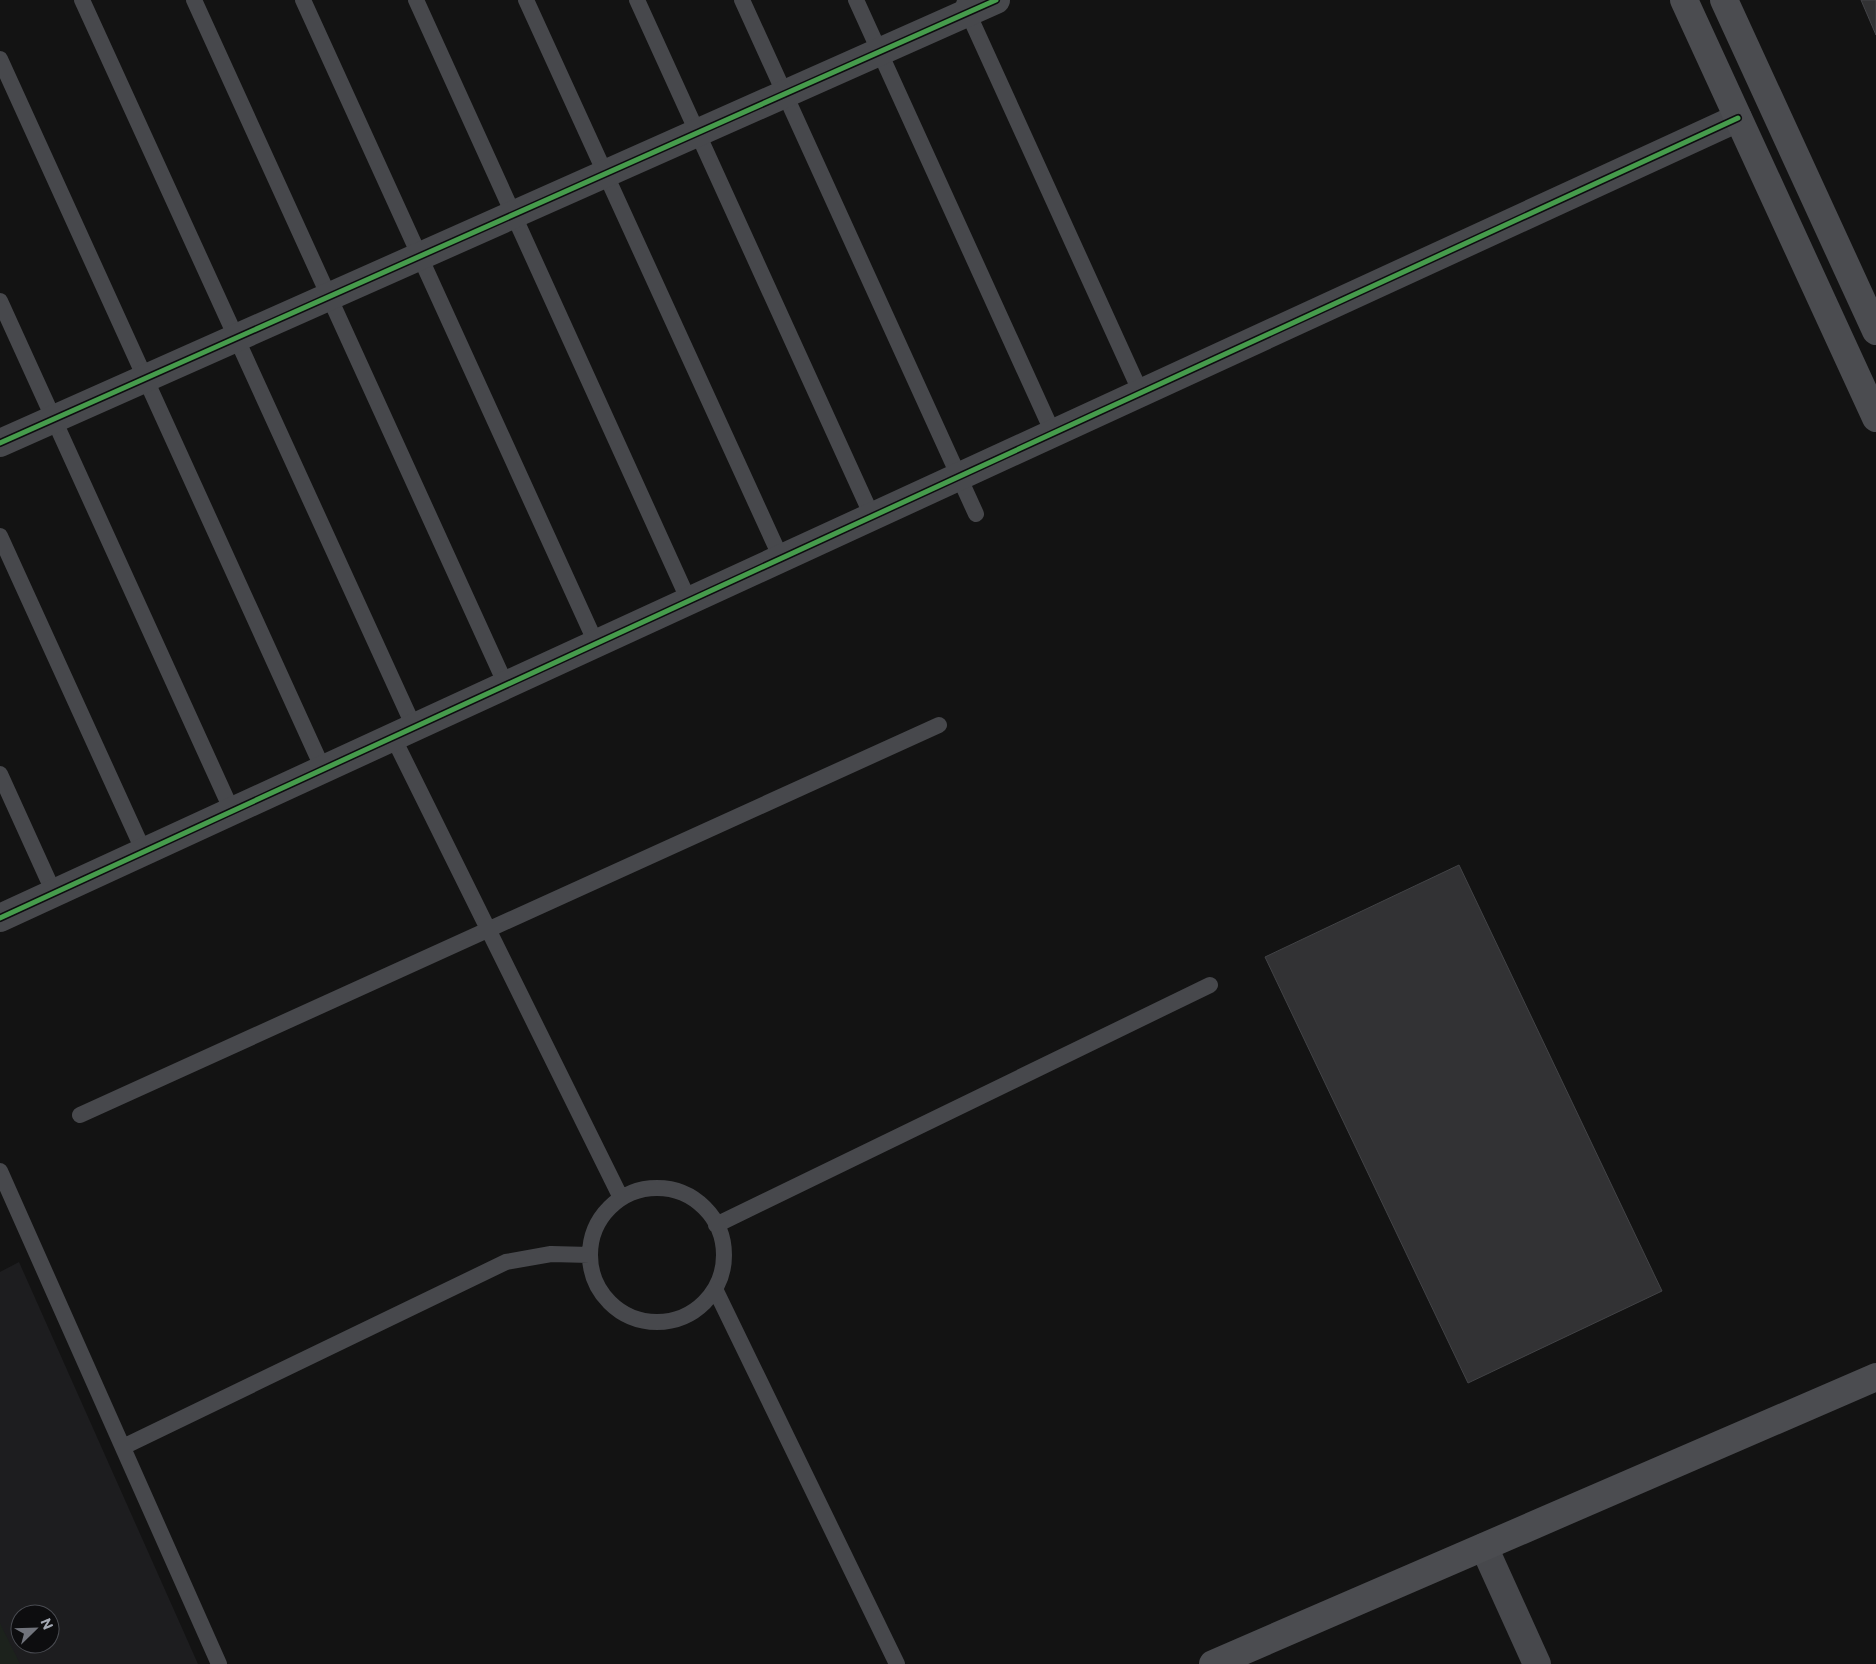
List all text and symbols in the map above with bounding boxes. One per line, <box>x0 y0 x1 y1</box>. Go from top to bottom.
north arrow <box>10 1604 60 1654</box>
text: N <box>38 1616 57 1632</box>

